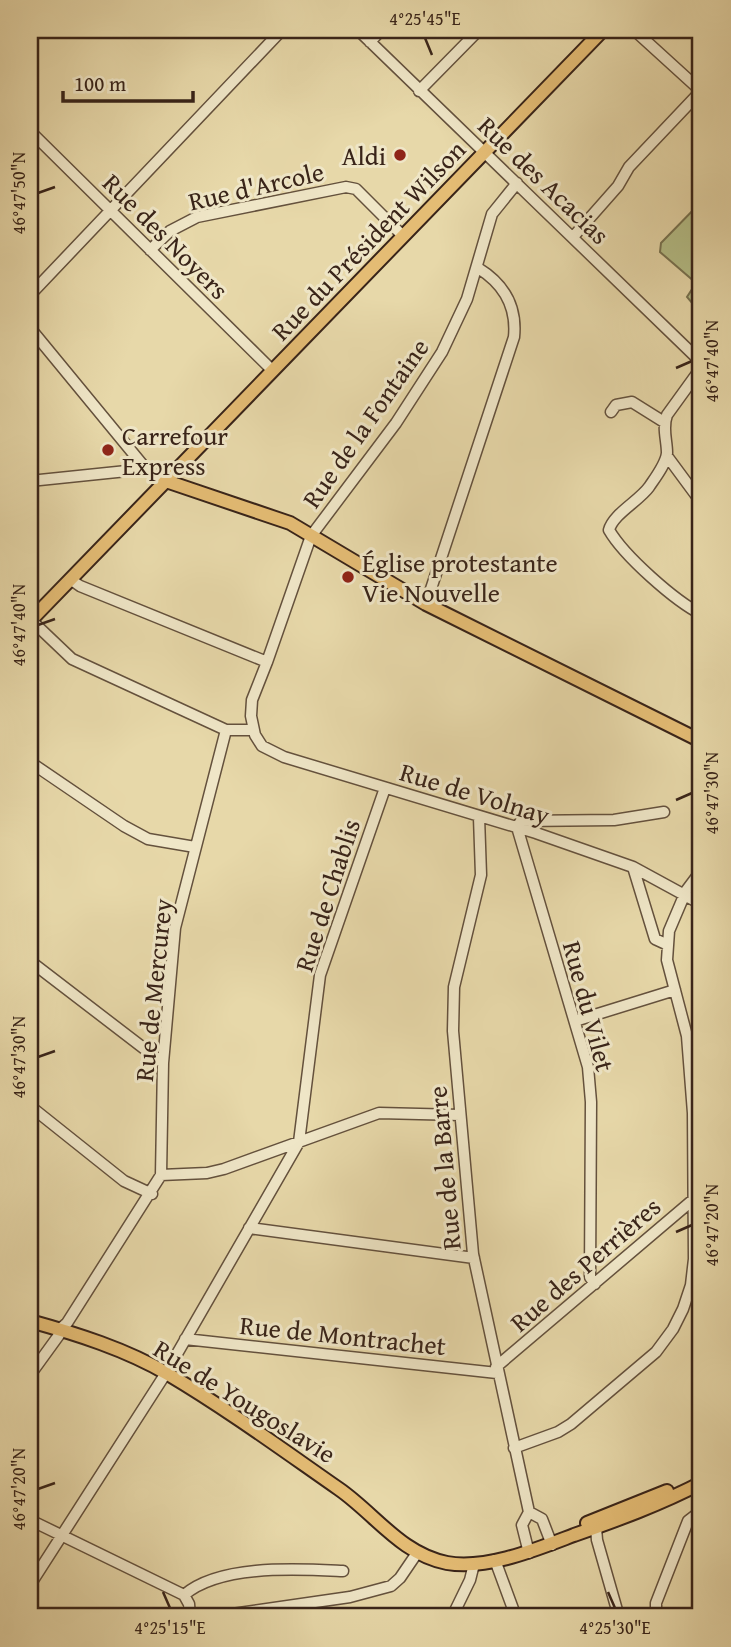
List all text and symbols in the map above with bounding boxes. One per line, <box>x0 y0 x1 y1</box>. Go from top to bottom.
text: 4°25'45"E <box>389 5 461 32</box>
scale bar <box>63 60 192 104</box>
text: 100 m <box>74 68 126 99</box>
street label: Rue des Acacias <box>469 107 619 253</box>
street label: Rue du Président Wilson <box>262 131 475 349</box>
place label: Aldi <box>342 136 386 175</box>
marker: Aldi <box>392 147 408 163</box>
text: 46°47'50"N <box>5 151 32 234</box>
street label: Rue d'Arcole <box>184 151 328 221</box>
street label: Rue des Noyers <box>94 164 238 308</box>
text: 46°47'40"N <box>698 319 725 402</box>
street label: Rue de la Fontaine <box>292 330 438 516</box>
place label: Carrefour Express <box>122 416 228 485</box>
marker: Carrefour Express <box>100 442 116 458</box>
place label: Église protestante Vie Nouvelle <box>362 543 558 612</box>
marker: Église protestante Vie Nouvelle <box>340 569 356 585</box>
text: 46°47'40"N <box>5 583 32 666</box>
text: 46°47'30"N <box>698 751 725 834</box>
street label: Rue de Volnay <box>395 752 555 834</box>
street label: Rue de Chablis <box>284 814 370 976</box>
street label: Rue de Mercurey <box>124 897 182 1083</box>
street label: Rue du Vilet <box>553 936 625 1076</box>
text: 46°47'30"N <box>5 1015 32 1098</box>
street label: Rue de la Barre <box>417 1084 471 1252</box>
text: 46°47'20"N <box>698 1183 725 1266</box>
street label: Rue des Perrières <box>501 1187 669 1341</box>
street label: Rue de Montrachet <box>238 1305 448 1365</box>
street label: Rue de Yougoslavie <box>146 1329 344 1473</box>
text: 46°47'20"N <box>5 1447 32 1530</box>
text: 4°25'15"E <box>134 1614 206 1641</box>
text: 4°25'30"E <box>579 1614 651 1641</box>

